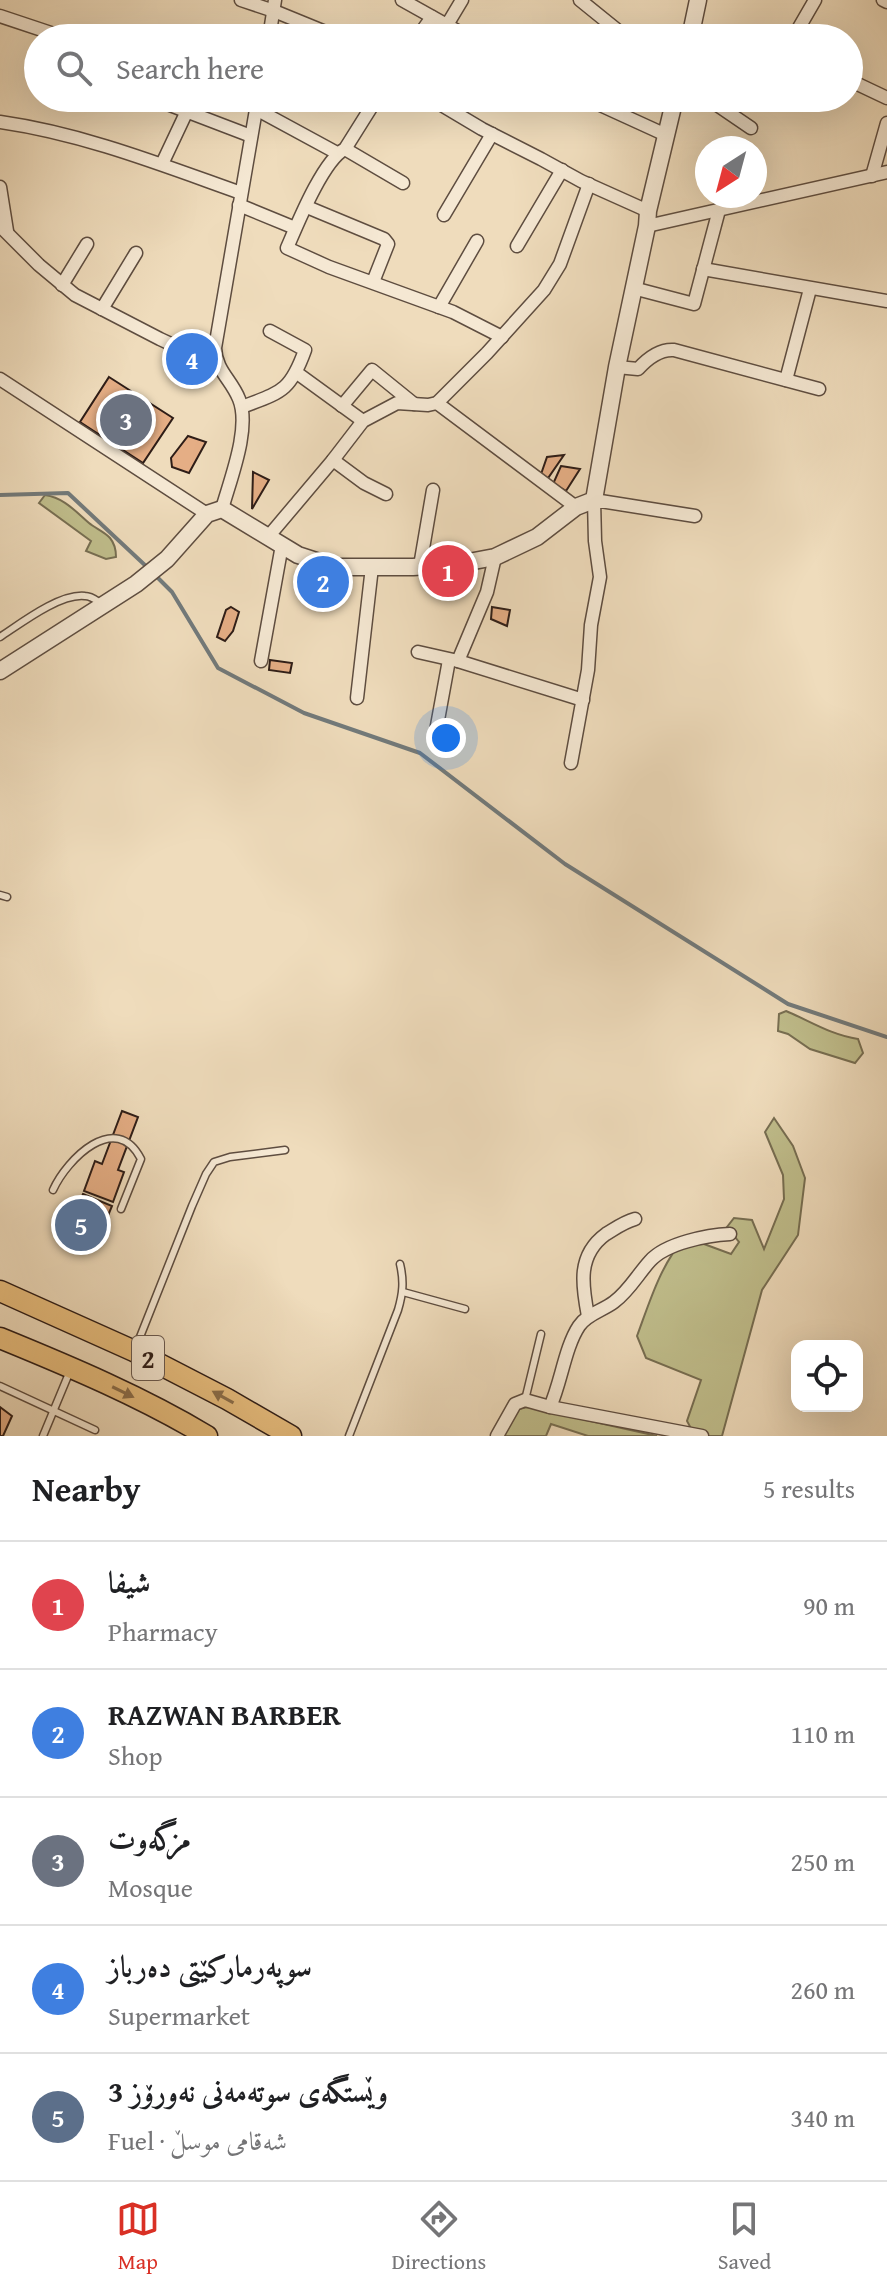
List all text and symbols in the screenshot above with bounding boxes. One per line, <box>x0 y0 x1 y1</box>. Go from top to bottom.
search box <box>24 24 863 112</box>
icon: search <box>52 46 96 90</box>
text: Search here <box>116 46 264 90</box>
north arrow <box>695 136 767 208</box>
pin: 4 <box>166 329 218 389</box>
pin: 3 <box>100 390 152 450</box>
pin: 1 <box>422 541 474 601</box>
pin: 2 <box>297 552 349 612</box>
your location <box>426 718 466 758</box>
pin: 5 <box>55 1195 107 1255</box>
road number: 2 <box>132 1336 164 1380</box>
map controls <box>791 1340 863 1412</box>
button: locate <box>791 1340 863 1412</box>
one-way arrow <box>111 1385 134 1399</box>
one-way arrow <box>212 1391 234 1405</box>
text: Nearby <box>32 1464 141 1513</box>
text: 5 results <box>763 1469 855 1508</box>
text: شیفا <box>108 1560 151 1604</box>
text: 1 <box>51 1586 65 1625</box>
text: 90 m <box>803 1586 855 1625</box>
text: Pharmacy <box>108 1612 218 1651</box>
text: RAZWAN BARBER <box>108 1692 341 1736</box>
text: 2 <box>51 1714 65 1753</box>
text: 110 m <box>790 1714 855 1753</box>
text: Shop <box>108 1736 163 1775</box>
text: مزگه‌وت <box>108 1816 191 1860</box>
text: 3 <box>51 1842 65 1881</box>
text: 250 m <box>790 1842 855 1881</box>
text: Mosque <box>108 1868 193 1907</box>
text: سوپەرمارکێتی دەرباز <box>108 1944 312 1988</box>
text: 4 <box>51 1970 65 2009</box>
text: 260 m <box>790 1970 855 2009</box>
text: Supermarket <box>108 1996 250 2035</box>
text: وێستگەی سوتەمەنی نەورۆز 3 <box>108 2069 388 2113</box>
text: 5 <box>51 2098 65 2137</box>
text: 340 m <box>790 2098 855 2137</box>
text: Fuel · شەقامی موسڵ <box>108 2121 287 2160</box>
tab: Map <box>116 2197 160 2277</box>
tab: Directions <box>392 2197 486 2277</box>
tab: Saved <box>718 2197 771 2277</box>

